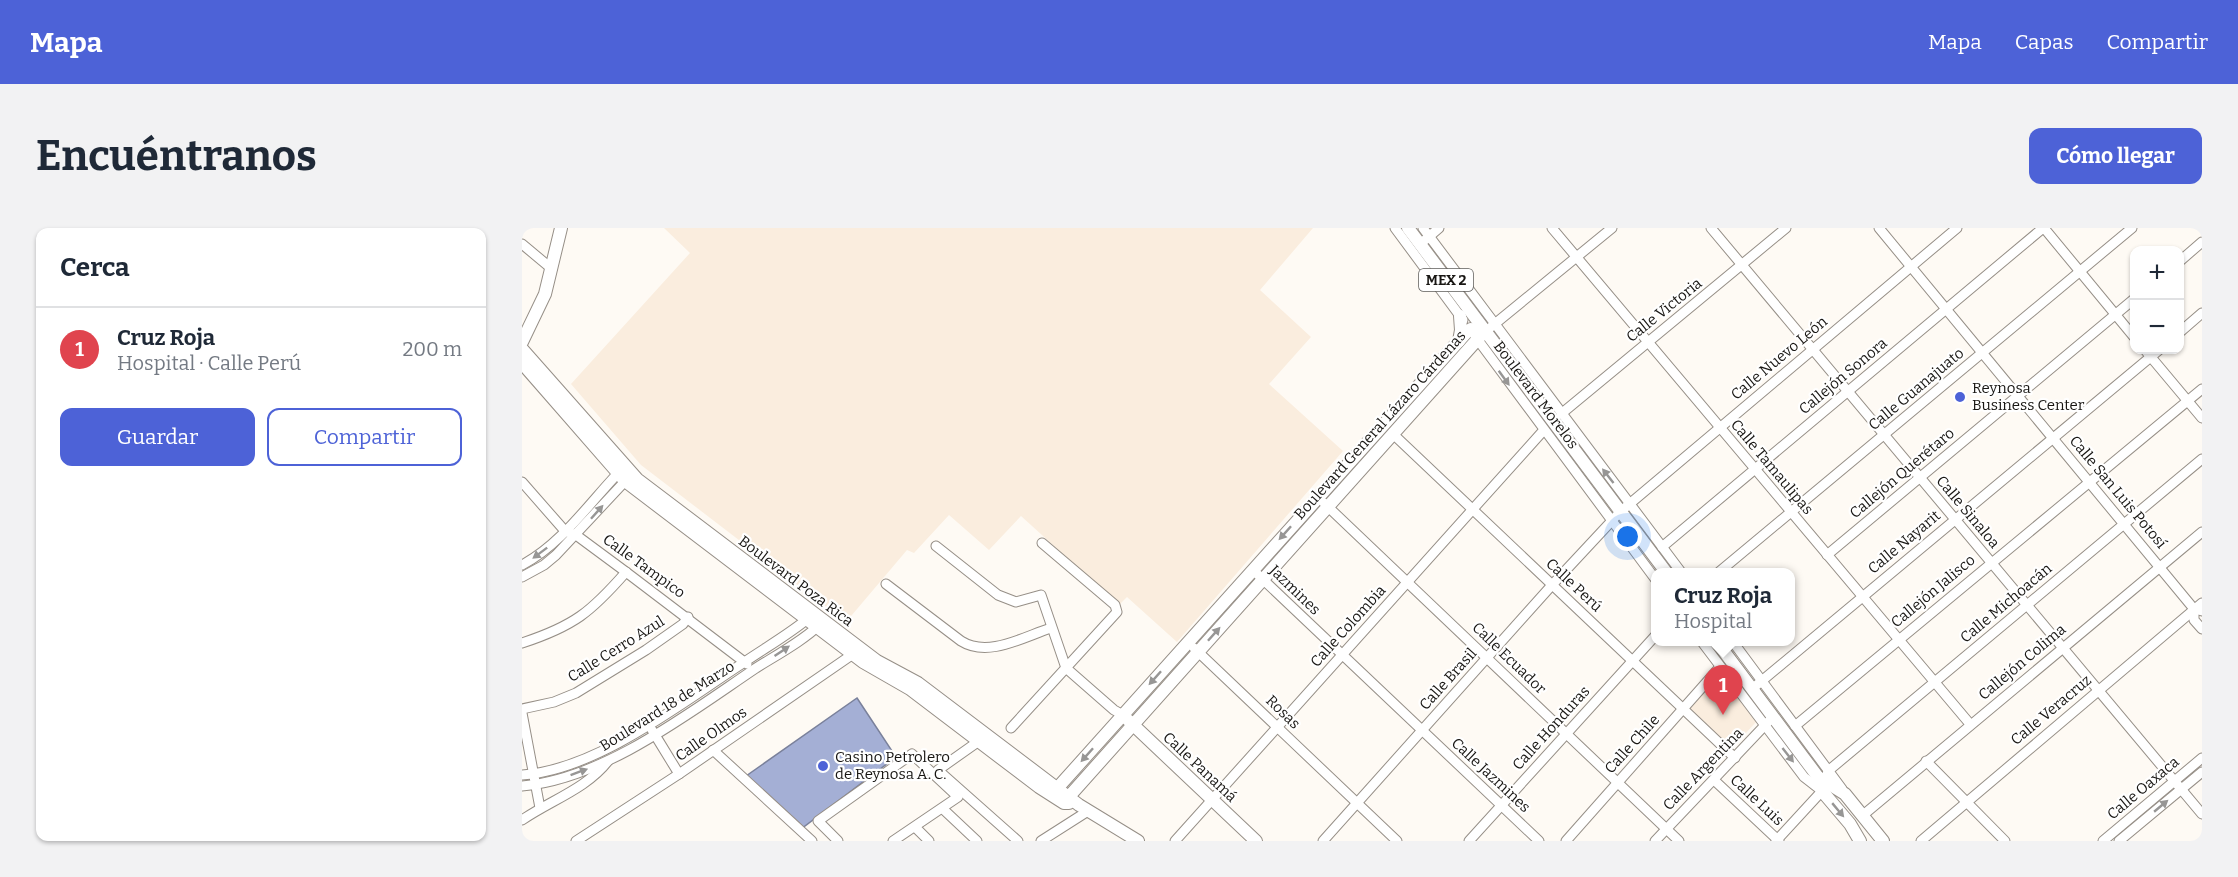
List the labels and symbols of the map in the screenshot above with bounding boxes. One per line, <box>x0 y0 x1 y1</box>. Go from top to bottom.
road number: MEX 2 <box>1419 269 1473 291</box>
street label: Calle Victoria <box>1623 274 1705 346</box>
street label: Calle Nuevo León <box>1727 312 1831 404</box>
street label: Boulevard General Lázaro Cárdenas <box>1290 327 1470 523</box>
street label: Callejón Sonora <box>1795 334 1891 418</box>
street label: Boulevard Morelos <box>1490 338 1582 452</box>
street label: Calle Guanajuato <box>1865 344 1967 434</box>
one-way arrow <box>1498 369 1510 385</box>
place label: Reynosa Business Center <box>1972 379 2085 414</box>
marker: Reynosa Business Center <box>1953 390 1967 404</box>
street label: Calle Tamaulipas <box>1727 416 1817 518</box>
street label: Callejón Querétaro <box>1846 424 1958 522</box>
street label: Calle San Luis Potosí <box>2066 432 2171 552</box>
one-way arrow <box>1602 468 1614 483</box>
street label: Calle Sinaloa <box>1932 472 2004 552</box>
one-way arrow <box>590 505 603 520</box>
street label: Calle Nayarit <box>1864 506 1944 577</box>
your location <box>1613 522 1642 551</box>
one-way arrow <box>1279 525 1292 540</box>
street label: Calle Tampico <box>599 530 689 602</box>
street label: Boulevard Poza Rica <box>735 532 857 630</box>
one-way arrow <box>533 547 549 559</box>
street label: Callejón Jalisco <box>1887 551 1979 631</box>
street label: Calle Perú <box>1542 554 1606 616</box>
street label: Calle Michoacán <box>1957 559 2056 647</box>
street label: Jazmines <box>1265 561 1324 619</box>
street label: Calle Colombia <box>1307 581 1389 671</box>
street label: Calle Cerro Azul <box>564 612 668 686</box>
street label: Calle Ecuador <box>1468 618 1550 698</box>
street label: Callejón Colima <box>1975 620 2069 704</box>
one-way arrow <box>1207 627 1220 642</box>
street label: Calle Brasil <box>1416 644 1480 714</box>
one-way arrow <box>773 645 789 657</box>
street label: Boulevard 18 de Marzo <box>596 657 738 755</box>
pin: 1 <box>1704 666 1742 715</box>
one-way arrow <box>1148 671 1162 686</box>
street label: Calle Veracruz <box>2007 671 2095 749</box>
street label: Calle Honduras <box>1509 682 1593 774</box>
street label: Rosas <box>1262 691 1304 733</box>
street label: Calle Olmos <box>672 703 750 765</box>
street label: Calle Chile <box>1601 711 1663 777</box>
street label: Calle Argentina <box>1659 724 1747 814</box>
street label: Calle Panamá <box>1159 728 1241 806</box>
street label: Calle Jazmines <box>1448 734 1534 816</box>
one-way arrow <box>1081 747 1094 762</box>
one-way arrow <box>1781 747 1794 763</box>
place label: Casino Petrolero de Reynosa A. C. <box>835 748 950 783</box>
street label: Calle Oaxaca <box>2103 753 2183 823</box>
marker: Casino Petrolero de Reynosa A. C. <box>816 759 830 773</box>
one-way arrow <box>570 767 588 777</box>
street label: Calle Luis <box>1727 771 1787 829</box>
one-way arrow <box>2153 800 2169 813</box>
one-way arrow <box>1831 802 1843 817</box>

